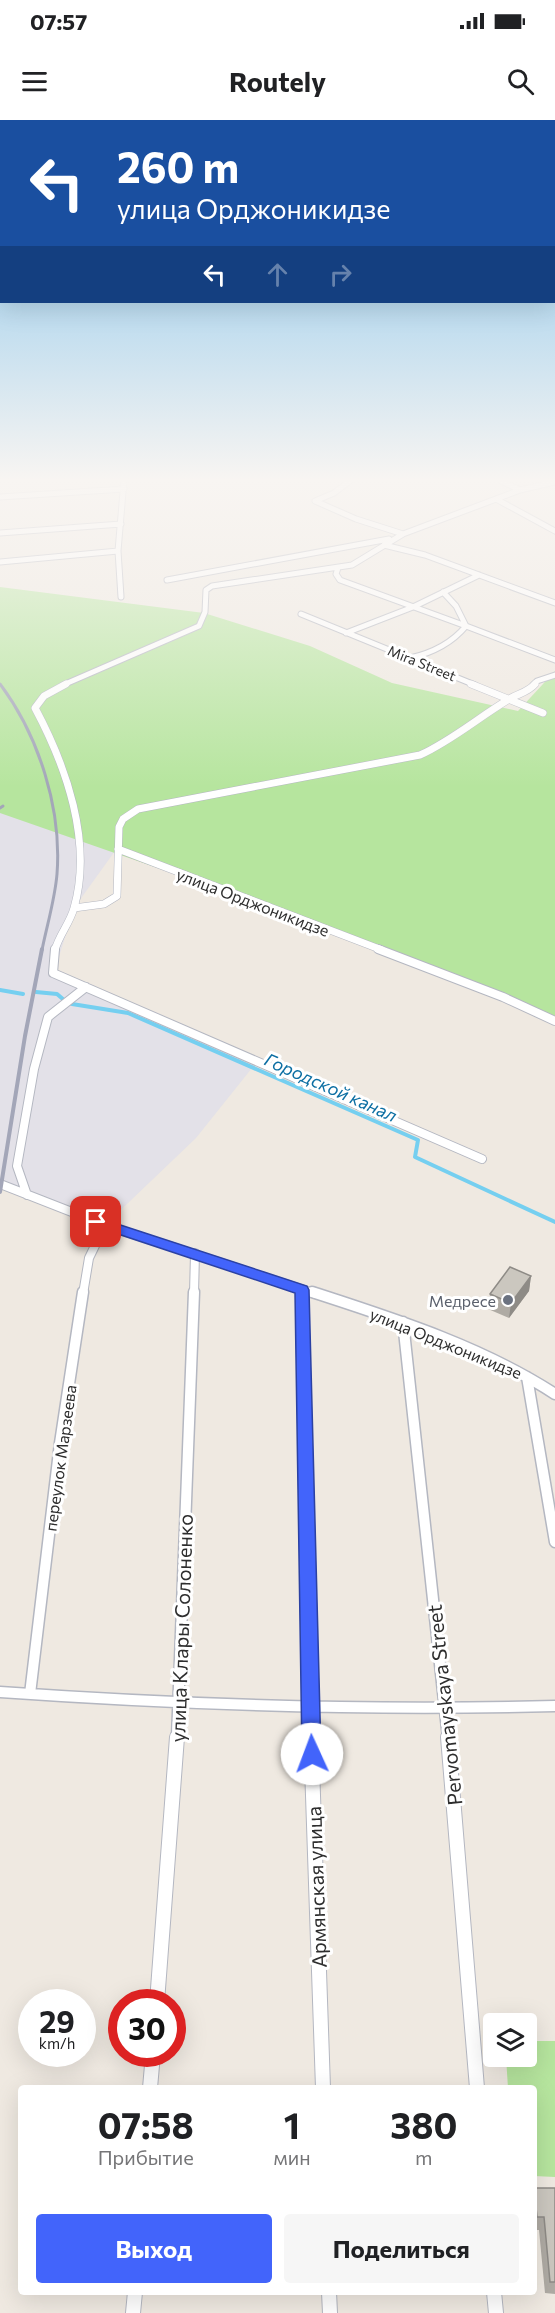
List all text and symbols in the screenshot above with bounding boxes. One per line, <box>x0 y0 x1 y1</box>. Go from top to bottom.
text: 07:57 <box>30 8 87 35</box>
icon: menu <box>18 65 51 98</box>
text: Routely <box>229 65 326 98</box>
icon: search <box>504 65 537 98</box>
text: 260 m <box>117 140 239 192</box>
icon: left <box>18 144 96 222</box>
text: улица Орджоникидзе <box>117 192 391 225</box>
icon: left <box>198 258 231 291</box>
icon: ahead <box>261 258 294 291</box>
icon: right <box>324 258 357 291</box>
street label: Mira Street <box>385 642 459 684</box>
street label: улица Орджоникидзе <box>174 864 332 940</box>
water label: Городской канал <box>261 1048 401 1126</box>
pin <box>70 1196 121 1247</box>
icon: arrive <box>79 1205 112 1238</box>
place label: Медресе <box>429 1291 496 1310</box>
marker: Медресе <box>501 1293 515 1307</box>
street label: улица Орджоникидзе <box>367 1304 525 1382</box>
street label: переулок Марзеева <box>40 1384 80 1532</box>
street label: улица Клары Солоненко <box>165 1513 197 1743</box>
street label: Pervomayskaya Street <box>422 1603 466 1807</box>
position arrow <box>280 1722 344 1786</box>
street label: Армянская улица <box>301 1806 331 1968</box>
speed limit sign: 30 <box>108 1989 186 2067</box>
text: 29 <box>39 2002 75 2039</box>
map controls <box>483 2013 537 2067</box>
button: layers <box>483 2013 537 2067</box>
text: km/h <box>39 2034 75 2052</box>
text: 07:58 <box>98 2102 194 2146</box>
text: 1 <box>284 2102 300 2146</box>
text: 380 <box>390 2102 457 2146</box>
text: Прибытие <box>98 2145 194 2169</box>
text: мин <box>273 2145 311 2169</box>
text: m <box>415 2145 433 2169</box>
button: Выход <box>36 2214 272 2283</box>
button: Поделиться <box>284 2214 519 2283</box>

